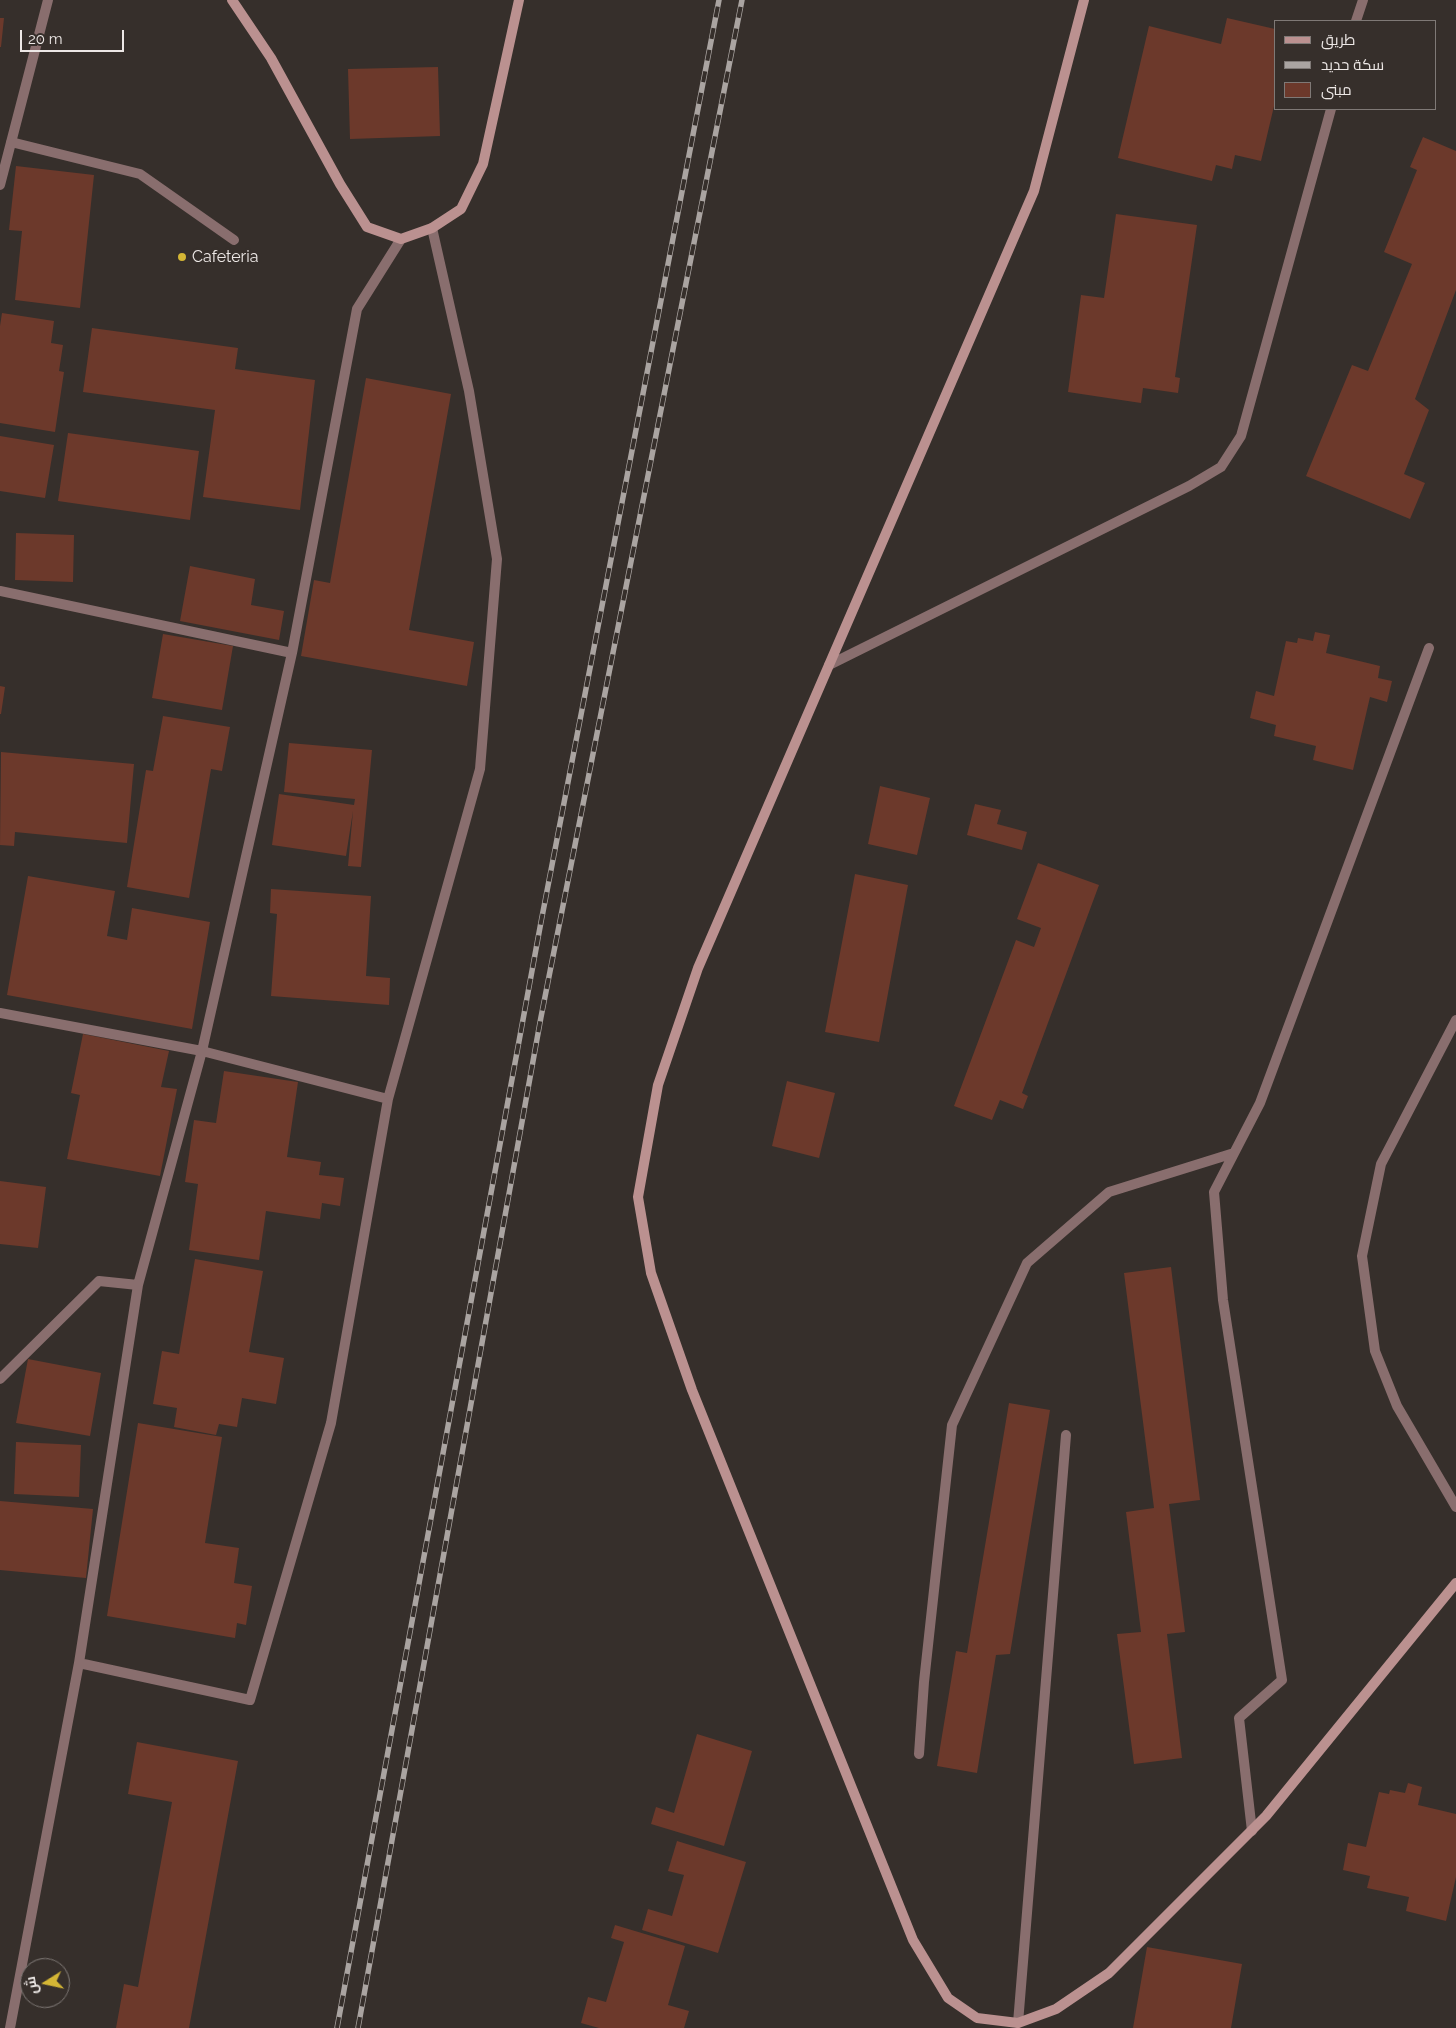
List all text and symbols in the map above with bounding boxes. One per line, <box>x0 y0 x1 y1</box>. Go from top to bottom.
scale bar <box>22 20 126 52</box>
legend <box>1274 20 1436 110</box>
text: 20 m <box>28 30 63 48</box>
text: طريق <box>1321 31 1355 49</box>
text: سكة حديد <box>1321 56 1384 74</box>
text: مبنى <box>1321 81 1352 99</box>
place label: Cafeteria <box>192 247 258 267</box>
marker: Cafeteria <box>176 251 188 263</box>
north arrow <box>20 1958 70 2008</box>
text: ش <box>22 1975 41 1996</box>

